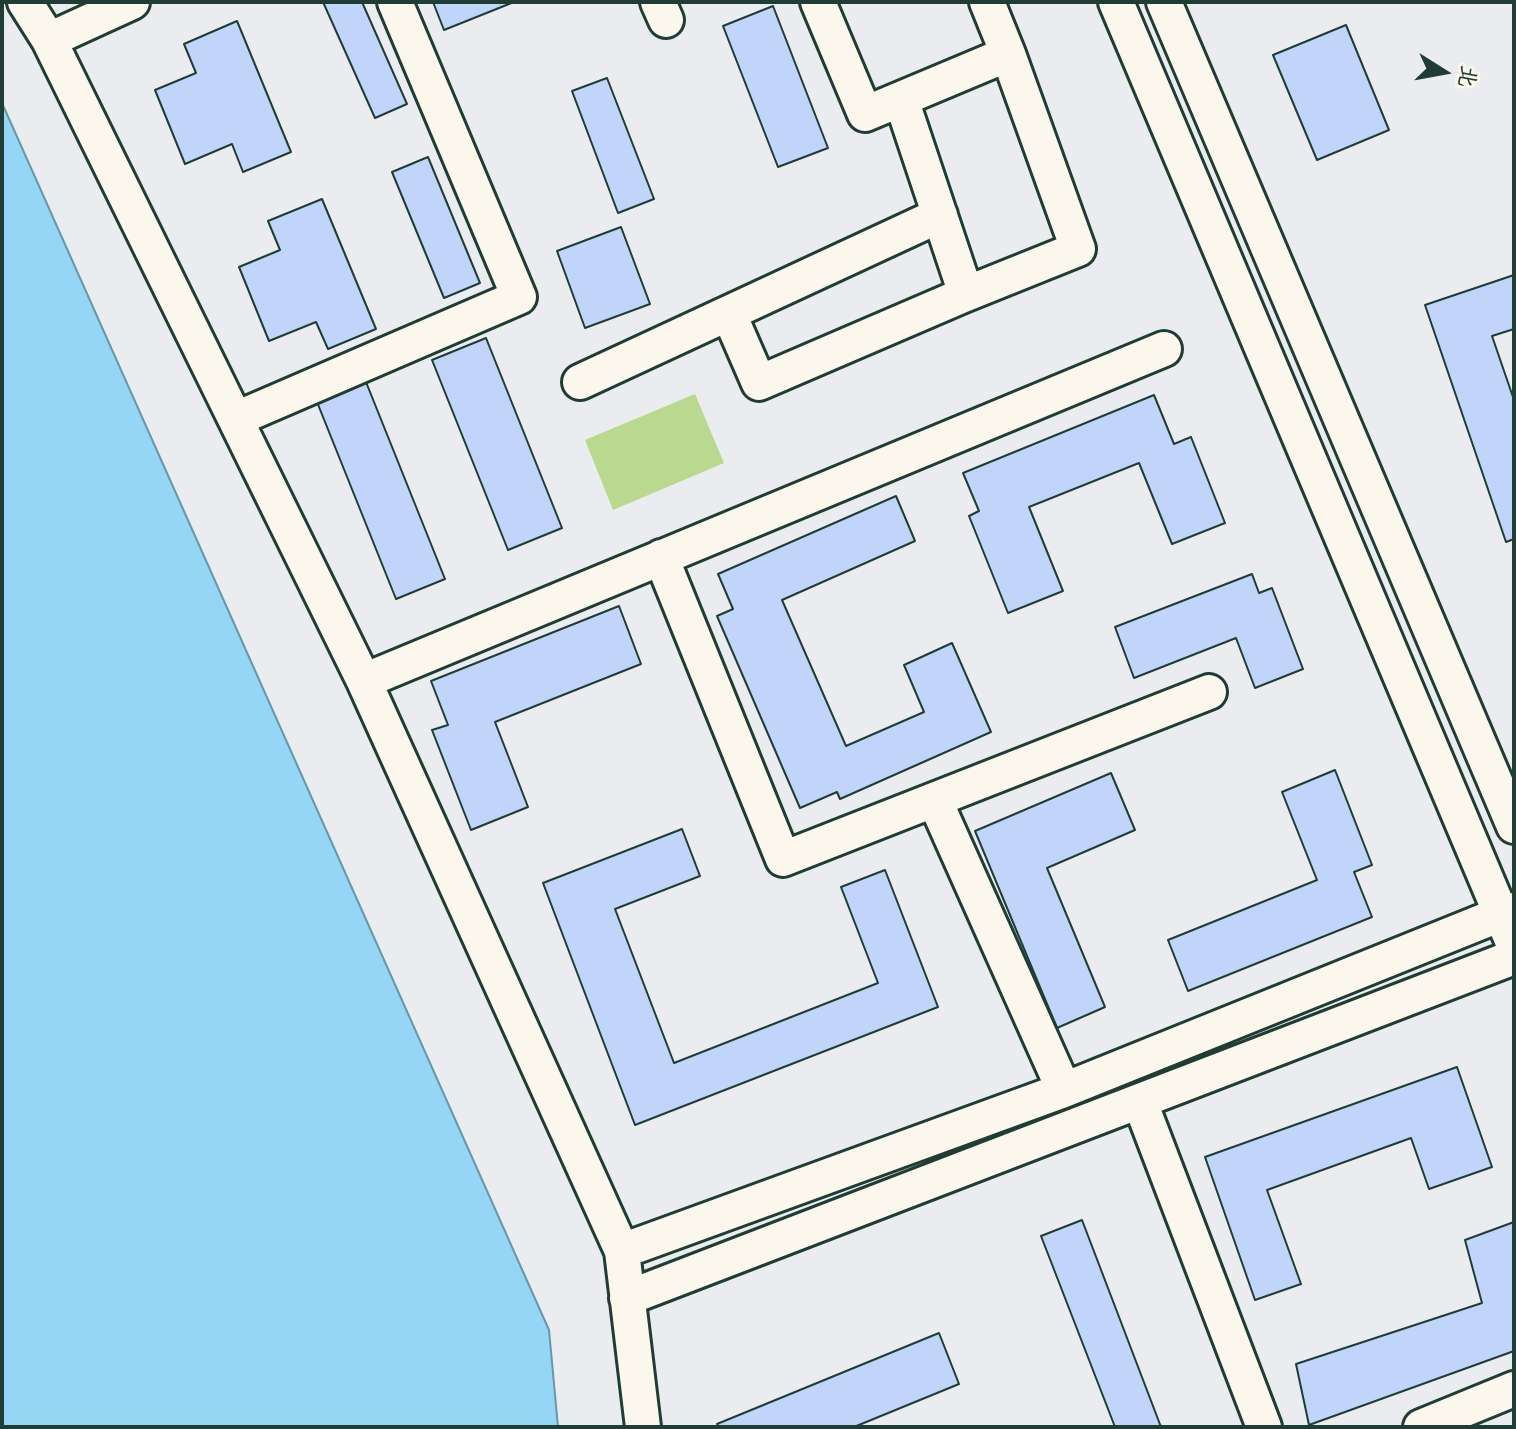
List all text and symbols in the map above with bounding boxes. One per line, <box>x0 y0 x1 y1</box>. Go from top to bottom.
north arrow <box>1404 32 1484 112</box>
text: 北 <box>1452 63 1483 90</box>

